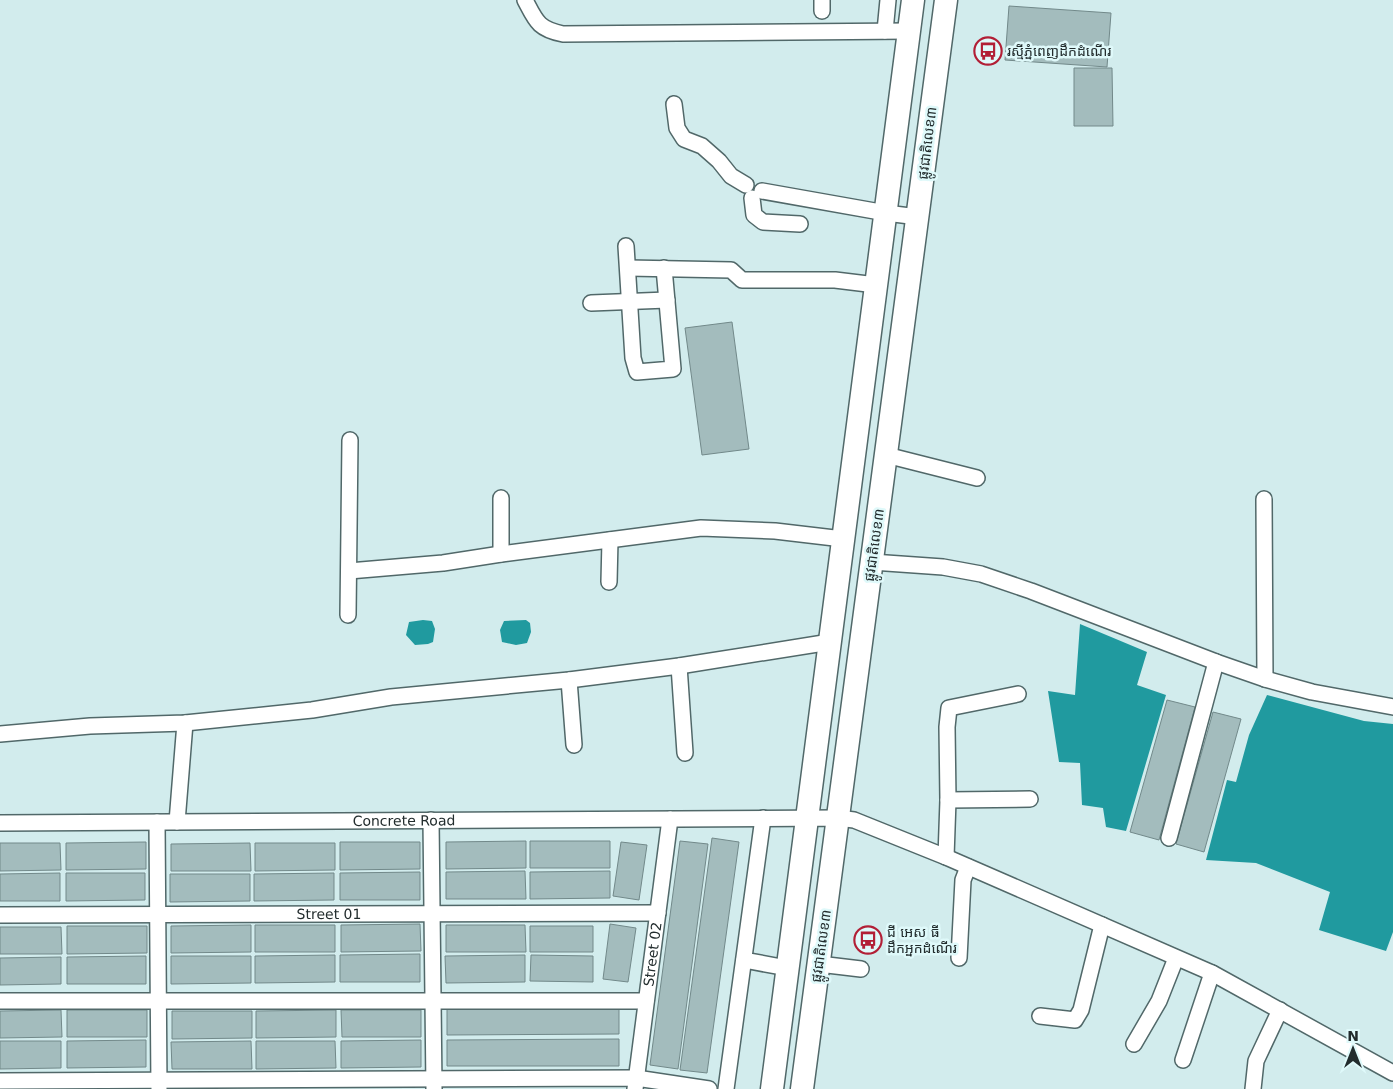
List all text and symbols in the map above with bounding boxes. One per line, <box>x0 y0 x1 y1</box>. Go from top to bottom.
bus stop icon: រស្មីភ្នំពេញដឹកដំណើរ <box>973 36 1003 66</box>
place label: រស្មីភ្នំពេញដឹកដំណើរ <box>1007 43 1111 60</box>
street label: ផ្លូវជាតិលេខ៣ <box>915 106 944 181</box>
street label: ផ្លូវជាតិលេខ៣ <box>861 508 891 583</box>
street label: Concrete Road <box>353 812 455 829</box>
street label: Street 01 <box>297 906 361 922</box>
street label: ផ្លូវជាតិលេខ៣ <box>808 909 838 984</box>
street label: Street 02 <box>640 921 665 987</box>
place label: ជី អេស ធី ដឹកអ្នកដំណើរ <box>887 924 957 957</box>
bus stop icon: ជី អេស ធី ដឹកអ្នកដំណើរ <box>853 925 883 955</box>
north arrow <box>1328 1024 1378 1074</box>
text: N <box>1347 1028 1359 1044</box>

